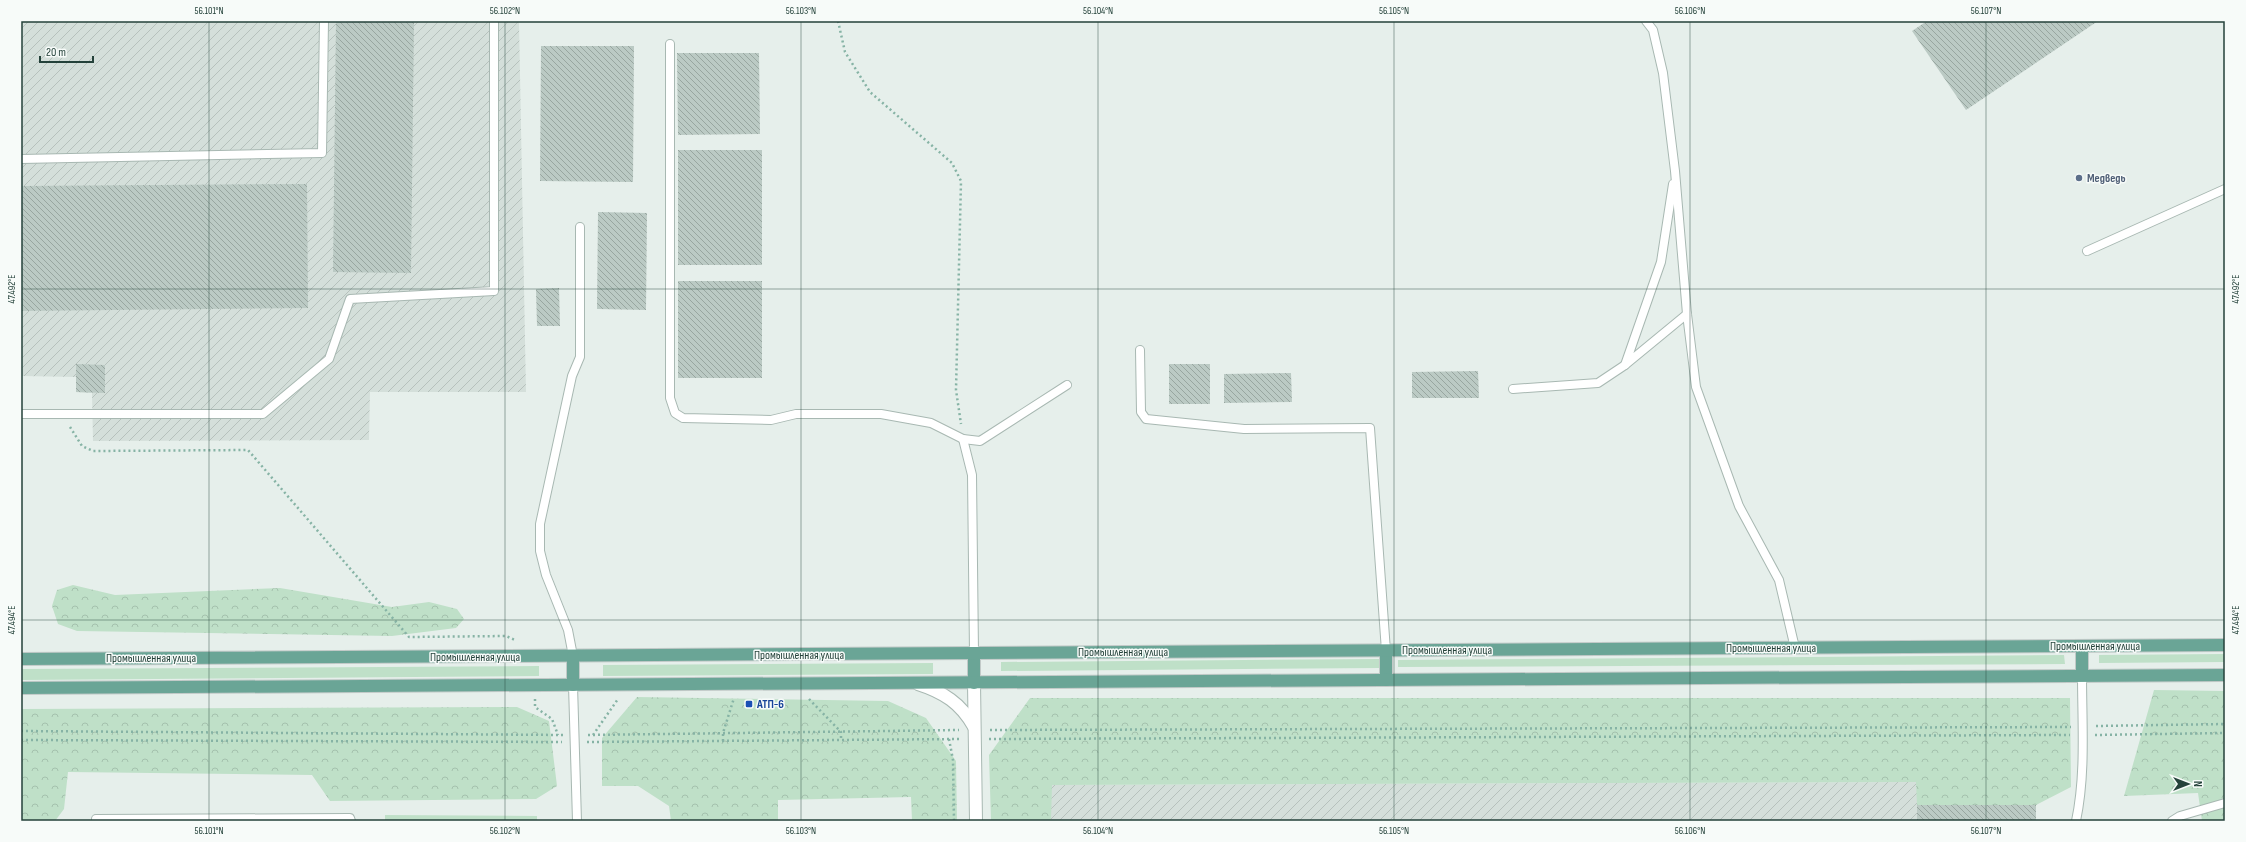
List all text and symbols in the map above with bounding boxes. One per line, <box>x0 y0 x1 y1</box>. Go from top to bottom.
text: 56.101°N <box>194 5 224 17</box>
text: 56.102°N <box>490 5 520 17</box>
text: 56.103°N <box>786 5 816 17</box>
text: 56.104°N <box>1083 5 1113 17</box>
text: 56.105°N <box>1379 5 1409 17</box>
text: 56.106°N <box>1675 5 1705 17</box>
text: 56.107°N <box>1971 5 2001 17</box>
scale bar <box>40 38 93 64</box>
text: 20 m <box>46 45 66 60</box>
place label: Медведь <box>2087 171 2126 186</box>
marker: Медведь <box>2074 173 2084 183</box>
text: 47.492°E <box>6 275 18 303</box>
text: 47.492°E <box>2230 275 2242 303</box>
text: 47.494°E <box>6 606 18 634</box>
text: 47.494°E <box>2230 606 2242 634</box>
street label: Промышленная улица <box>2050 639 2140 654</box>
street label: Промышленная улица <box>1726 641 1816 656</box>
street label: Промышленная улица <box>1402 643 1492 658</box>
street label: Промышленная улица <box>1078 645 1168 660</box>
street label: Промышленная улица <box>754 648 844 663</box>
street label: Промышленная улица <box>430 650 520 665</box>
street label: Промышленная улица <box>106 651 196 666</box>
place label: АТП-6 <box>756 697 784 712</box>
marker: АТП-6 <box>744 699 754 709</box>
north arrow <box>2168 764 2208 804</box>
text: N <box>2191 781 2204 787</box>
text: 56.101°N <box>194 825 224 837</box>
text: 56.102°N <box>490 825 520 837</box>
text: 56.103°N <box>786 825 816 837</box>
text: 56.104°N <box>1083 825 1113 837</box>
text: 56.105°N <box>1379 825 1409 837</box>
text: 56.106°N <box>1675 825 1705 837</box>
text: 56.107°N <box>1971 825 2001 837</box>

